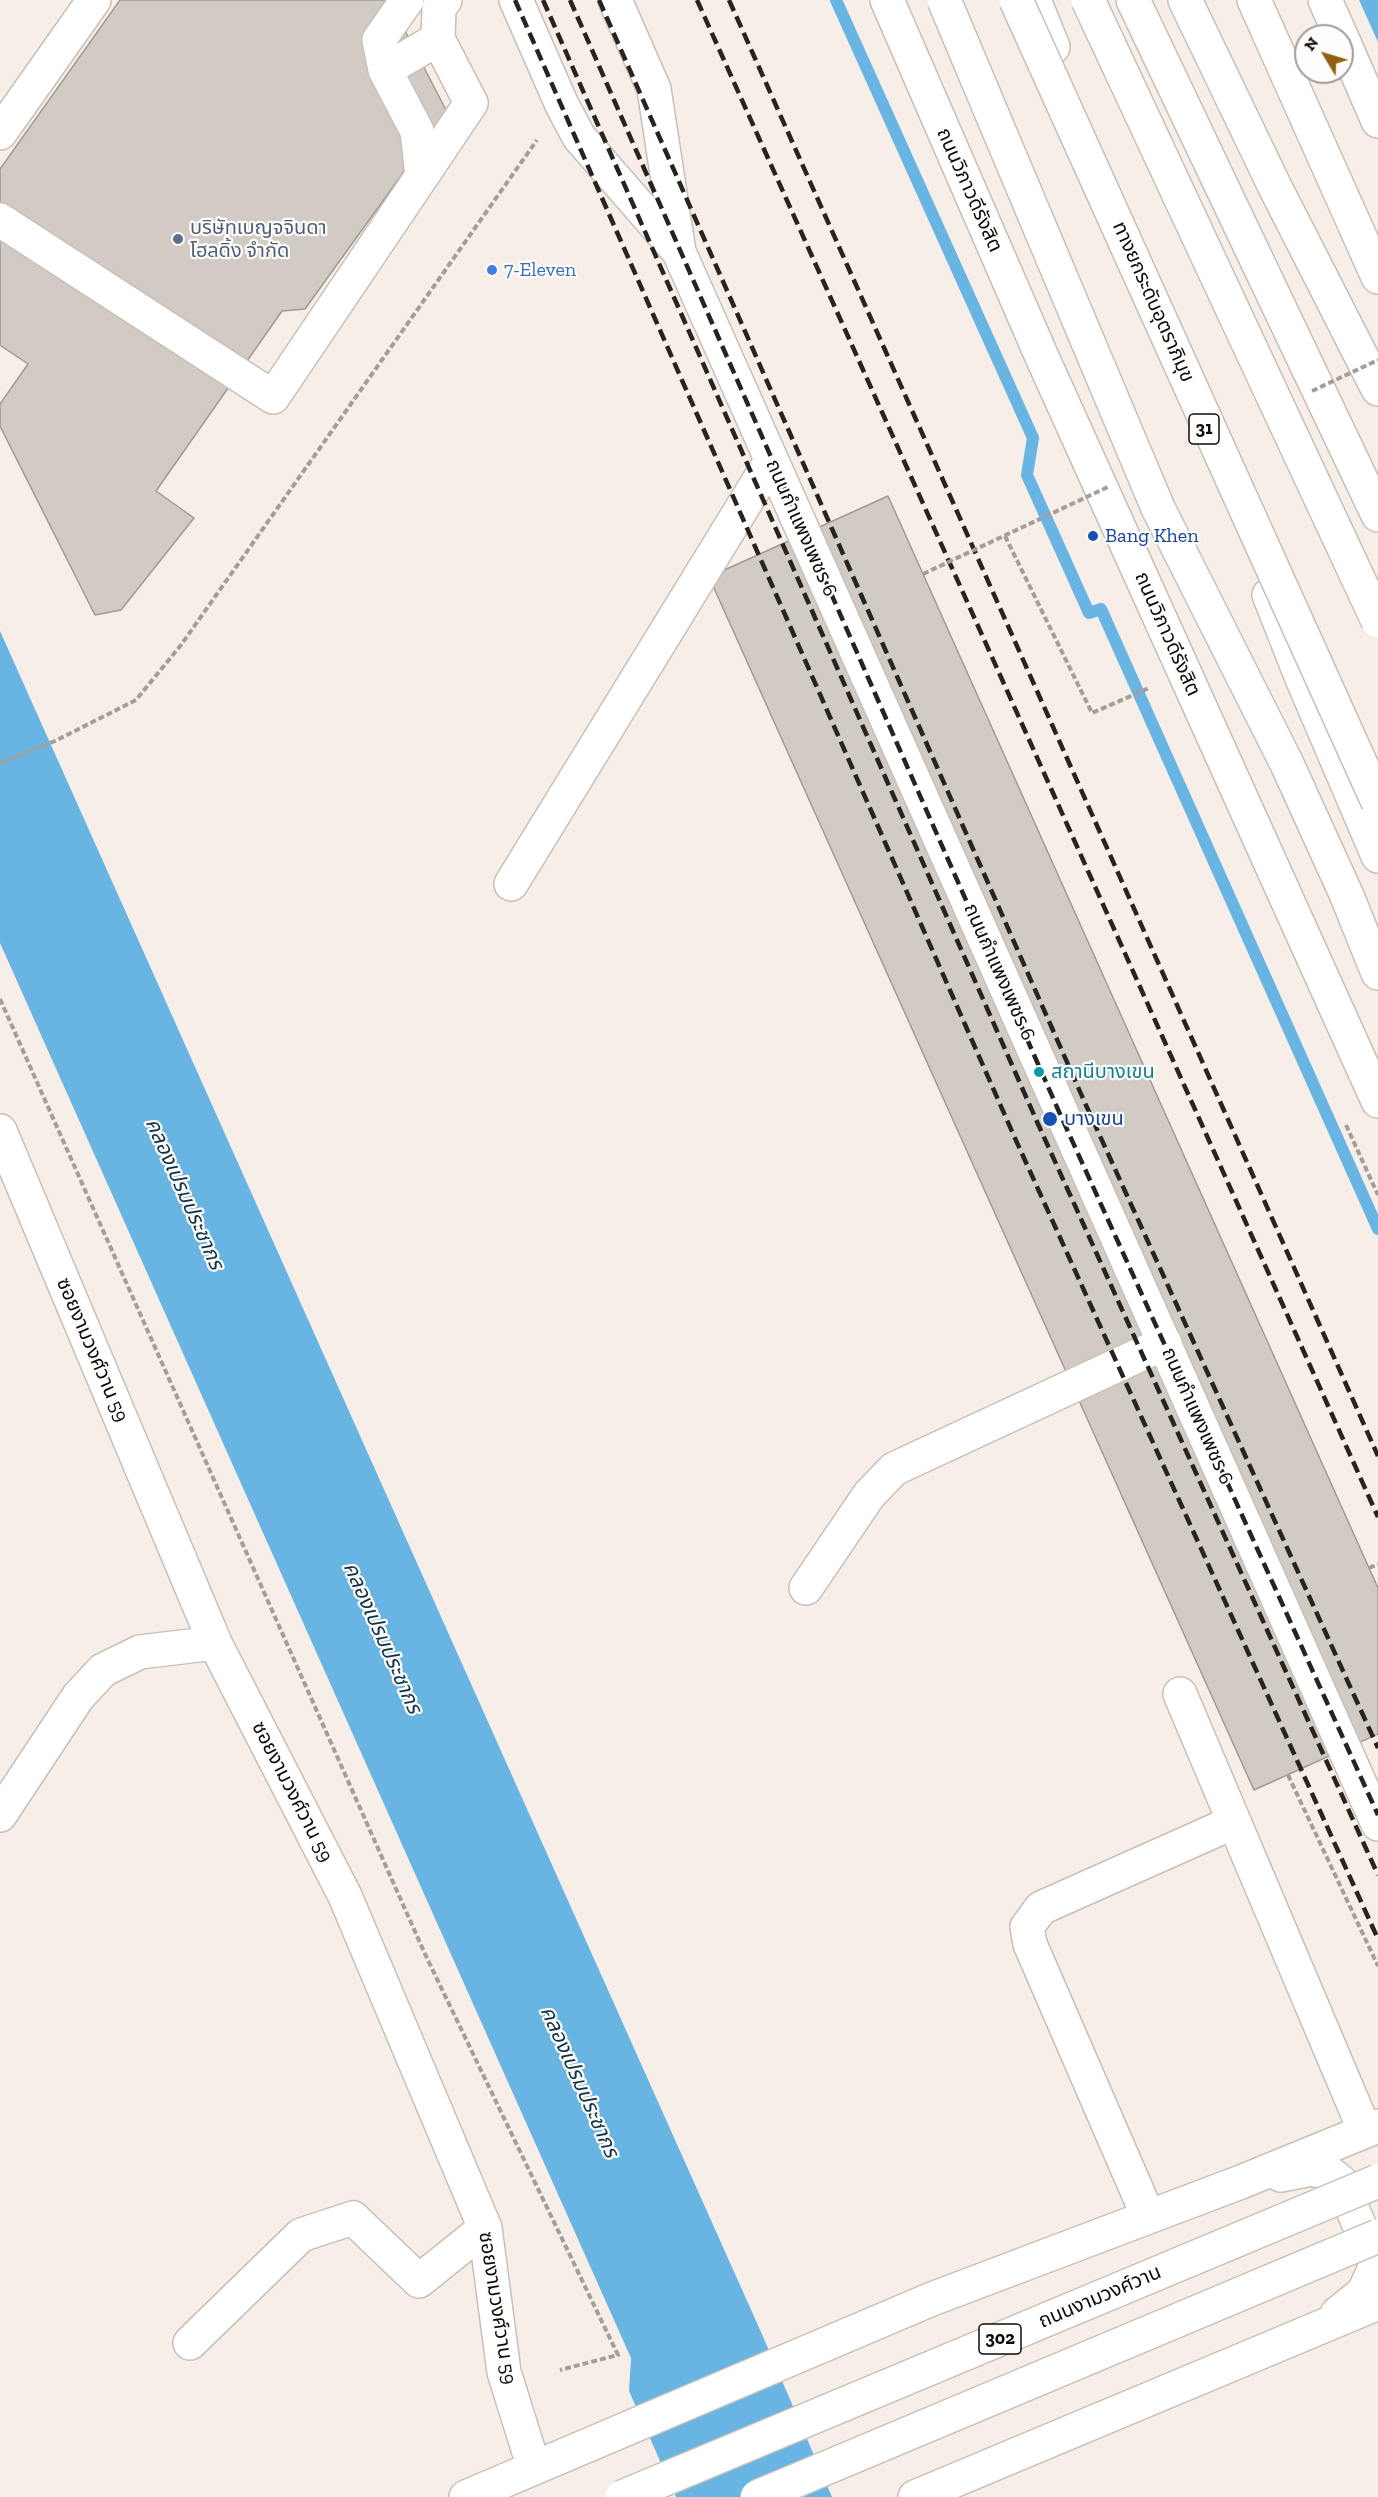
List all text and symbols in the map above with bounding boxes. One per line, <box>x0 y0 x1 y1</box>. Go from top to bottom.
north arrow <box>1294 24 1354 84</box>
text: N <box>1300 33 1322 54</box>
street label: ถนนวิภาวดีรังสิต <box>931 124 1007 256</box>
place label: บริษัทเบญจจินดา โฮลดิ้ง จำกัด <box>190 216 327 263</box>
street label: ทางยกระดับอุตราภิมุข <box>1107 218 1199 386</box>
marker: บริษัทเบญจจินดา โฮลดิ้ง จำกัด <box>171 232 185 246</box>
place label: 7-Eleven <box>504 258 576 282</box>
marker: 7-Eleven <box>485 263 499 277</box>
road number: 31 <box>1189 414 1219 444</box>
street label: ถนนกำแพงเพชร 6 <box>760 456 842 600</box>
place label: Bang Khen <box>1105 524 1199 548</box>
marker: Bang Khen <box>1086 529 1100 543</box>
street label: ถนนวิภาวดีรังสิต <box>1129 568 1205 700</box>
street label: ถนนกำแพงเพชร 6 <box>958 900 1040 1044</box>
place label: สถานีบางเขน <box>1051 1060 1155 1084</box>
marker: สถานีบางเขน <box>1032 1065 1046 1079</box>
place label: บางเขน <box>1064 1107 1124 1131</box>
marker: บางเขน <box>1041 1110 1059 1128</box>
water label: คลองเปรมประชากร <box>139 1114 229 1274</box>
street label: ซอยงามวงศ์วาน 59 <box>51 1274 133 1426</box>
street label: ถนนกำแพงเพชร 6 <box>1156 1344 1238 1488</box>
water label: คลองเปรมประชากร <box>337 1558 427 1718</box>
street label: ซอยงามวงศ์วาน 59 <box>246 1718 338 1866</box>
water label: คลองเปรมประชากร <box>534 2002 624 2162</box>
street label: ซอยงามวงศ์วาน 59 <box>473 2230 521 2386</box>
street label: ถนนงามวงศ์วาน <box>1035 2260 1165 2334</box>
road number: 302 <box>979 2324 1021 2354</box>

